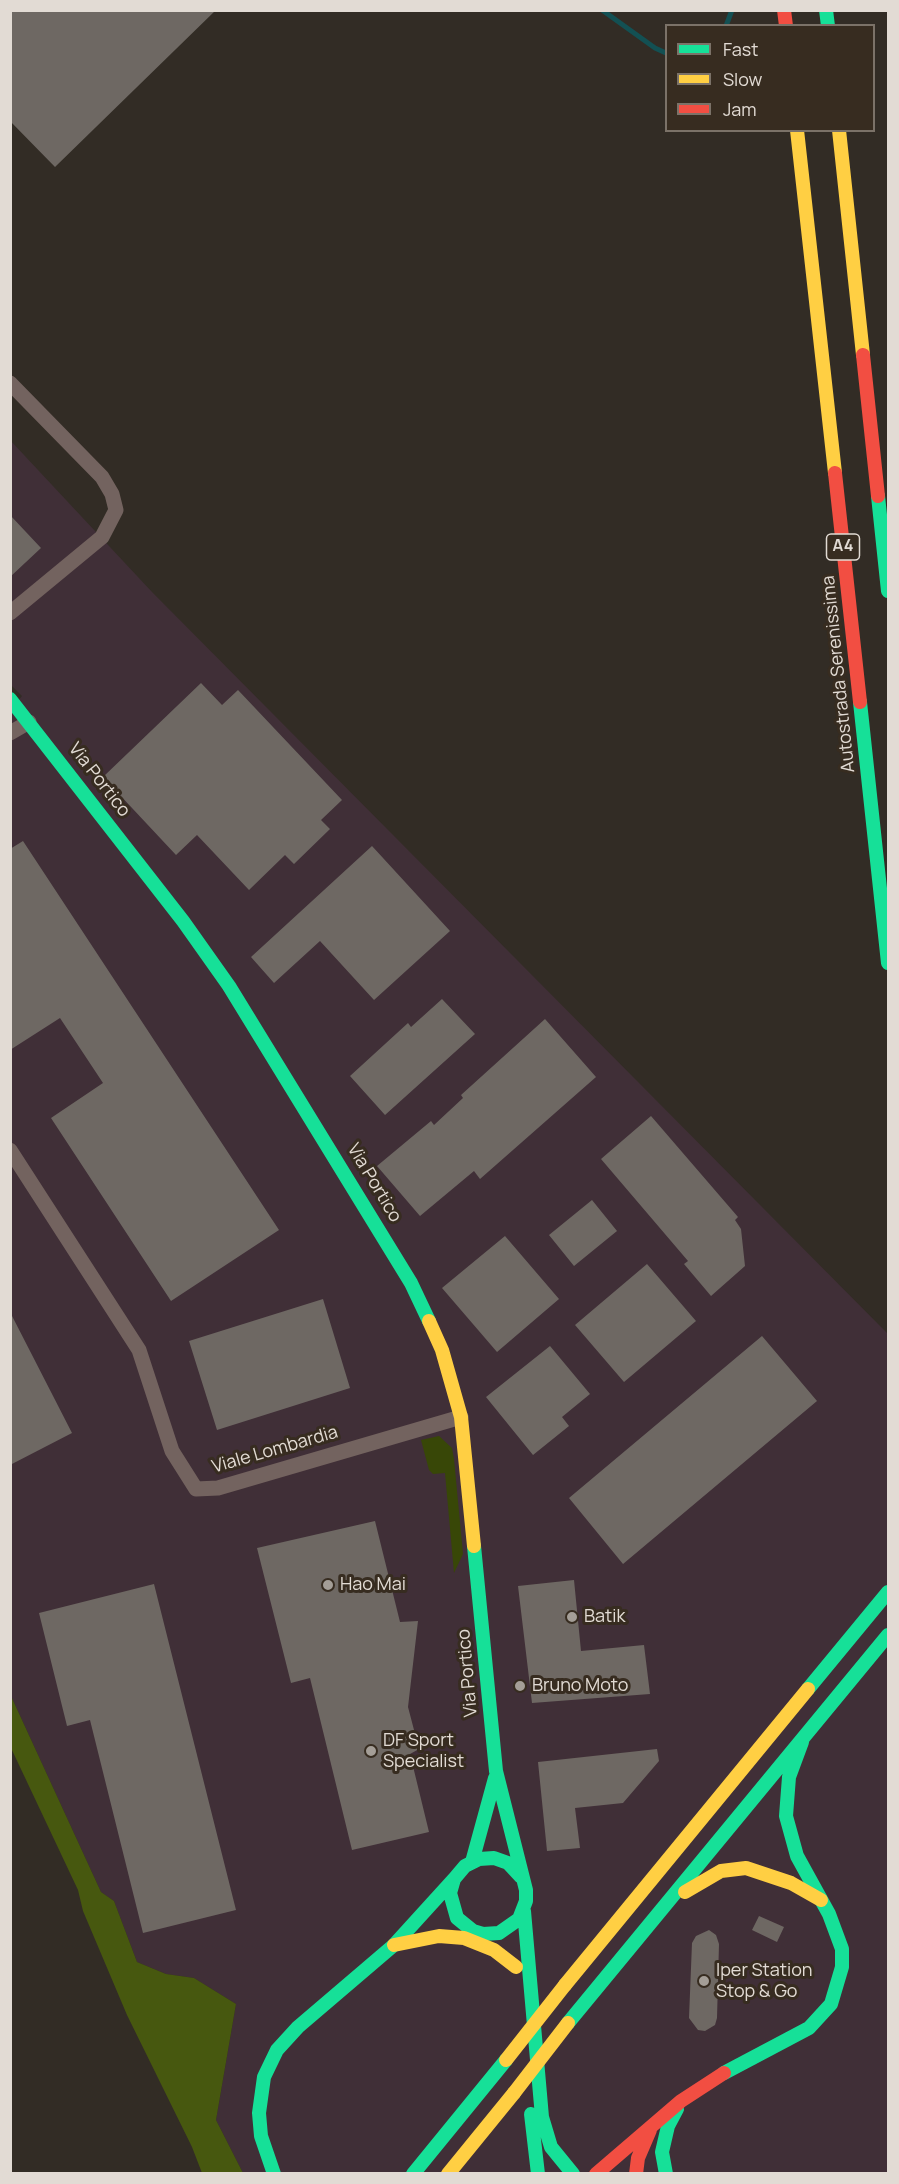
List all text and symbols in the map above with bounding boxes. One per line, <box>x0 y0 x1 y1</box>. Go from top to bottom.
legend <box>665 24 875 132</box>
text: Fast <box>723 37 758 61</box>
text: Slow <box>723 67 762 91</box>
text: Jam <box>723 97 757 121</box>
road number: A4 <box>826 534 860 560</box>
street label: Autostrada Serenissima <box>818 574 860 774</box>
street label: Via Portico <box>63 739 135 821</box>
street label: Via Portico <box>342 1140 406 1226</box>
street label: Viale Lombardia <box>210 1422 340 1478</box>
place label: Hao Mai <box>340 1574 406 1596</box>
marker: Hao Mai <box>321 1578 335 1592</box>
place label: Batik <box>584 1606 625 1628</box>
marker: Batik <box>565 1610 579 1624</box>
street label: Via Portico <box>453 1628 483 1718</box>
place label: Bruno Moto <box>532 1675 628 1697</box>
marker: Bruno Moto <box>513 1679 527 1693</box>
place label: DF Sport Specialist <box>383 1730 464 1772</box>
marker: DF Sport Specialist <box>364 1744 378 1758</box>
place label: Iper Station Stop & Go <box>716 1960 813 2002</box>
marker: Iper Station Stop & Go <box>697 1974 711 1988</box>

